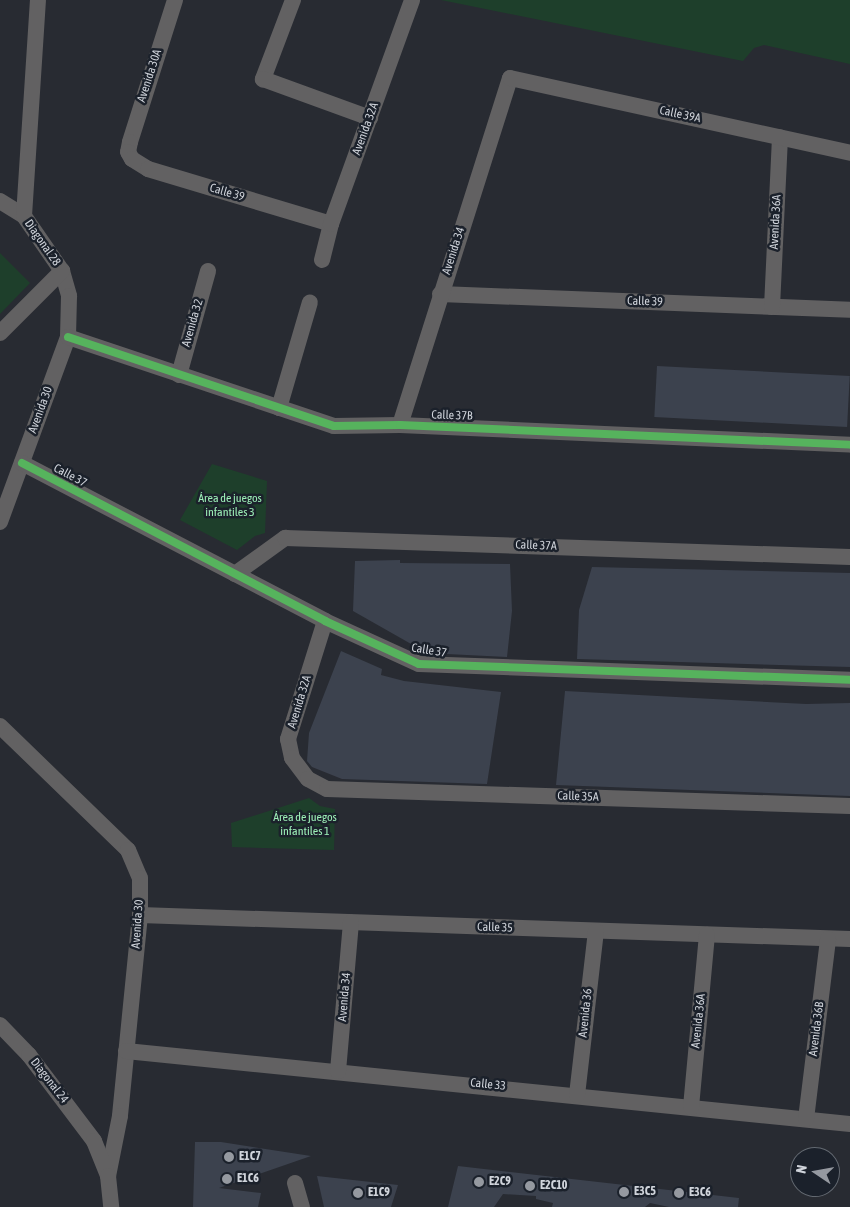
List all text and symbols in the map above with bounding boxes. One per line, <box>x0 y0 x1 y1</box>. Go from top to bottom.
street label: Avenida 30A <box>135 48 165 104</box>
street label: Avenida 32A <box>350 101 382 157</box>
street label: Calle 39A <box>658 104 702 126</box>
street label: Calle 39 <box>208 181 246 205</box>
street label: Avenida 36A <box>767 194 785 250</box>
street label: Diagonal 28 <box>21 217 63 269</box>
street label: Avenida 34 <box>440 226 468 276</box>
street label: Calle 39 <box>627 294 663 310</box>
street label: Avenida 32 <box>179 298 207 348</box>
street label: Avenida 30 <box>26 385 56 435</box>
street label: Calle 37B <box>431 408 473 424</box>
street label: Calle 37 <box>51 461 89 491</box>
park label: Área de juegos infantiles 3 <box>198 492 262 520</box>
street label: Calle 37A <box>515 538 557 554</box>
street label: Calle 37 <box>410 641 448 661</box>
street label: Avenida 32A <box>285 674 315 730</box>
street label: Calle 35A <box>557 789 599 805</box>
park label: Área de juegos infantiles 1 <box>273 811 337 839</box>
street label: Avenida 30 <box>129 899 147 949</box>
street label: Calle 35 <box>477 920 513 936</box>
street label: Avenida 34 <box>336 972 354 1022</box>
street label: Avenida 36 <box>576 988 596 1038</box>
street label: Avenida 36A <box>689 993 709 1049</box>
street label: Avenida 36B <box>807 1001 827 1057</box>
street label: Diagonal 24 <box>27 1056 71 1106</box>
street label: Calle 33 <box>470 1076 506 1094</box>
north arrow <box>790 1147 840 1197</box>
place label: E1C7 <box>239 1150 261 1164</box>
marker: E1C7 <box>223 1151 235 1163</box>
text: N <box>793 1163 810 1175</box>
place label: E1C6 <box>237 1172 259 1186</box>
marker: E1C6 <box>221 1173 233 1185</box>
place label: E2C9 <box>489 1175 511 1189</box>
marker: E2C9 <box>473 1176 485 1188</box>
place label: E2C10 <box>540 1179 567 1193</box>
marker: E2C10 <box>524 1180 536 1192</box>
place label: E3C5 <box>634 1185 656 1199</box>
place label: E1C9 <box>368 1186 390 1200</box>
marker: E3C5 <box>618 1186 630 1198</box>
place label: E3C6 <box>689 1186 711 1200</box>
marker: E1C9 <box>352 1187 364 1199</box>
marker: E3C6 <box>673 1187 685 1199</box>

